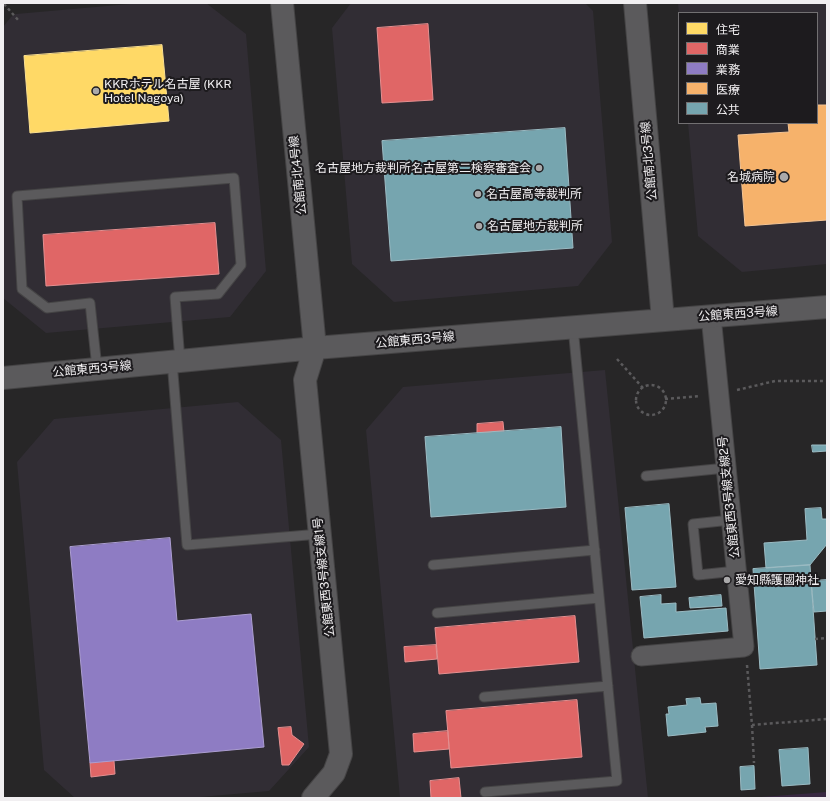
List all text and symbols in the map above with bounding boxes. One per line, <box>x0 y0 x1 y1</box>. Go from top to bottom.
legend <box>678 12 818 124</box>
text: 住宅 <box>716 23 740 37</box>
text: 商業 <box>716 43 740 57</box>
text: 業務 <box>716 63 740 77</box>
place label: KKRホテル名古屋 (KKR Hotel Nagoya) <box>104 77 232 105</box>
text: 医療 <box>716 83 740 97</box>
marker: KKRホテル名古屋 (KKR Hotel Nagoya) <box>91 86 101 96</box>
text: 公共 <box>716 103 740 117</box>
street label: 公館南北3号線 <box>638 121 660 201</box>
street label: 公館南北4号線 <box>287 135 309 215</box>
place label: 名古屋地方裁判所名古屋第二検察審査会 <box>315 161 531 175</box>
marker: 名古屋地方裁判所名古屋第二検察審査会 <box>534 163 544 173</box>
place label: 名城病院 <box>727 170 775 184</box>
marker: 名城病院 <box>778 171 790 183</box>
place label: 名古屋高等裁判所 <box>486 187 582 201</box>
marker: 名古屋高等裁判所 <box>473 189 483 199</box>
place label: 名古屋地方裁判所 <box>487 219 583 233</box>
marker: 名古屋地方裁判所 <box>474 221 484 231</box>
street label: 公館東西3号線 <box>698 304 778 324</box>
street label: 公館東西3号線 <box>375 329 455 351</box>
street label: 公館東西3号線 <box>52 358 132 380</box>
street label: 公館東西3号線支線2号 <box>715 435 743 559</box>
street label: 公館東西3号線支線1号 <box>311 516 337 638</box>
place label: 愛知縣護國神社 <box>735 573 819 587</box>
marker: 愛知縣護國神社 <box>722 575 732 585</box>

